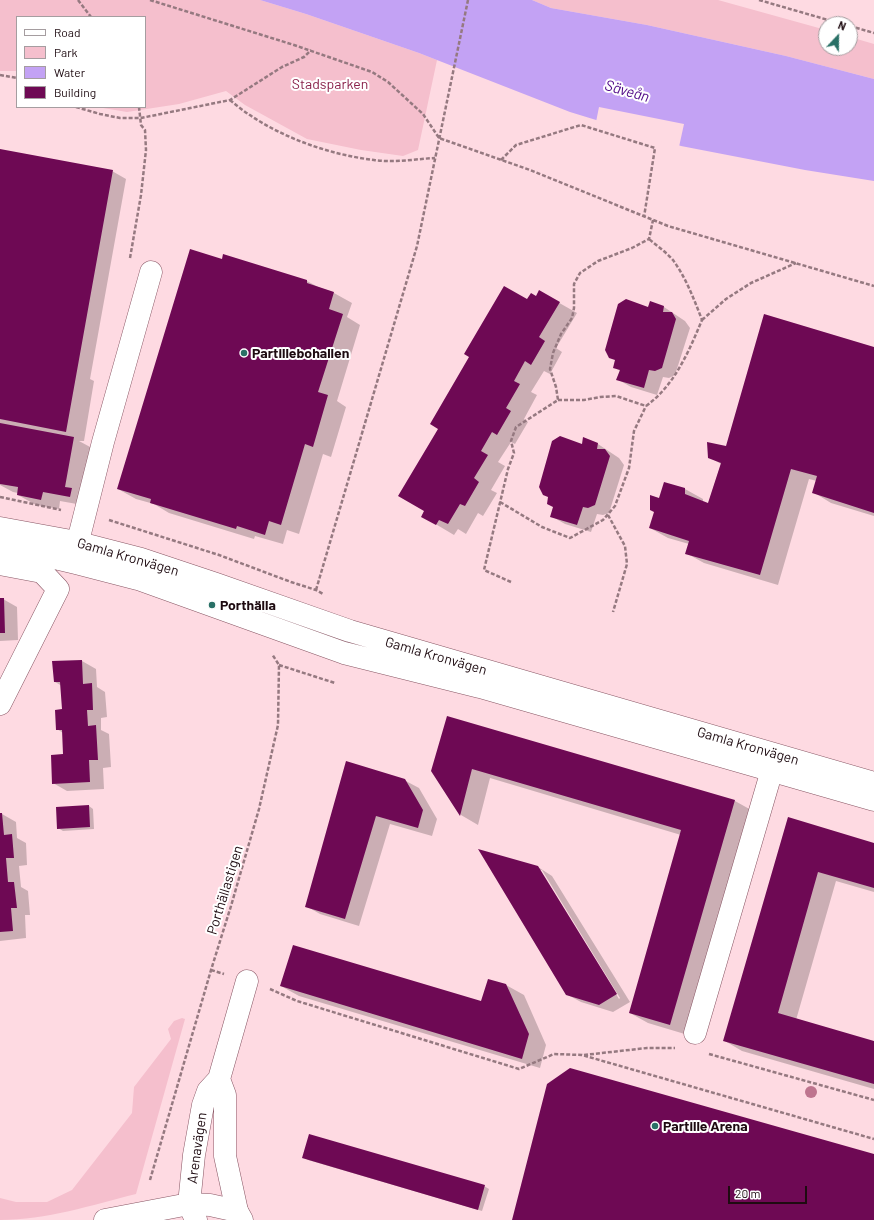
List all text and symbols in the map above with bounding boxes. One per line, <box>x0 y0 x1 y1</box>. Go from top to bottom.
legend <box>16 16 146 108</box>
north arrow <box>818 16 858 56</box>
text: N <box>836 18 848 33</box>
text: Road <box>54 25 81 39</box>
text: Park <box>54 45 78 59</box>
text: Water <box>54 65 85 79</box>
park label: Stadsparken <box>292 76 368 92</box>
water label: Säveån <box>603 76 651 106</box>
text: Building <box>54 85 96 99</box>
place label: Partillebohallen <box>252 345 349 361</box>
marker: Partillebohallen <box>239 348 249 358</box>
street label: Gamla Kronvägen <box>75 534 181 580</box>
place label: Porthälla <box>220 597 276 613</box>
marker: Porthälla <box>207 600 217 610</box>
street label: Gamla Kronvägen <box>383 633 489 679</box>
street label: Gamla Kronvägen <box>695 723 801 769</box>
street label: Porthällastigen <box>203 843 247 937</box>
street label: Arenavägen <box>184 1111 210 1185</box>
place label: Partille Arena <box>663 1118 748 1134</box>
marker: Partille Arena <box>650 1121 660 1131</box>
scale bar <box>730 1178 809 1204</box>
text: 20 m <box>735 1186 761 1200</box>

